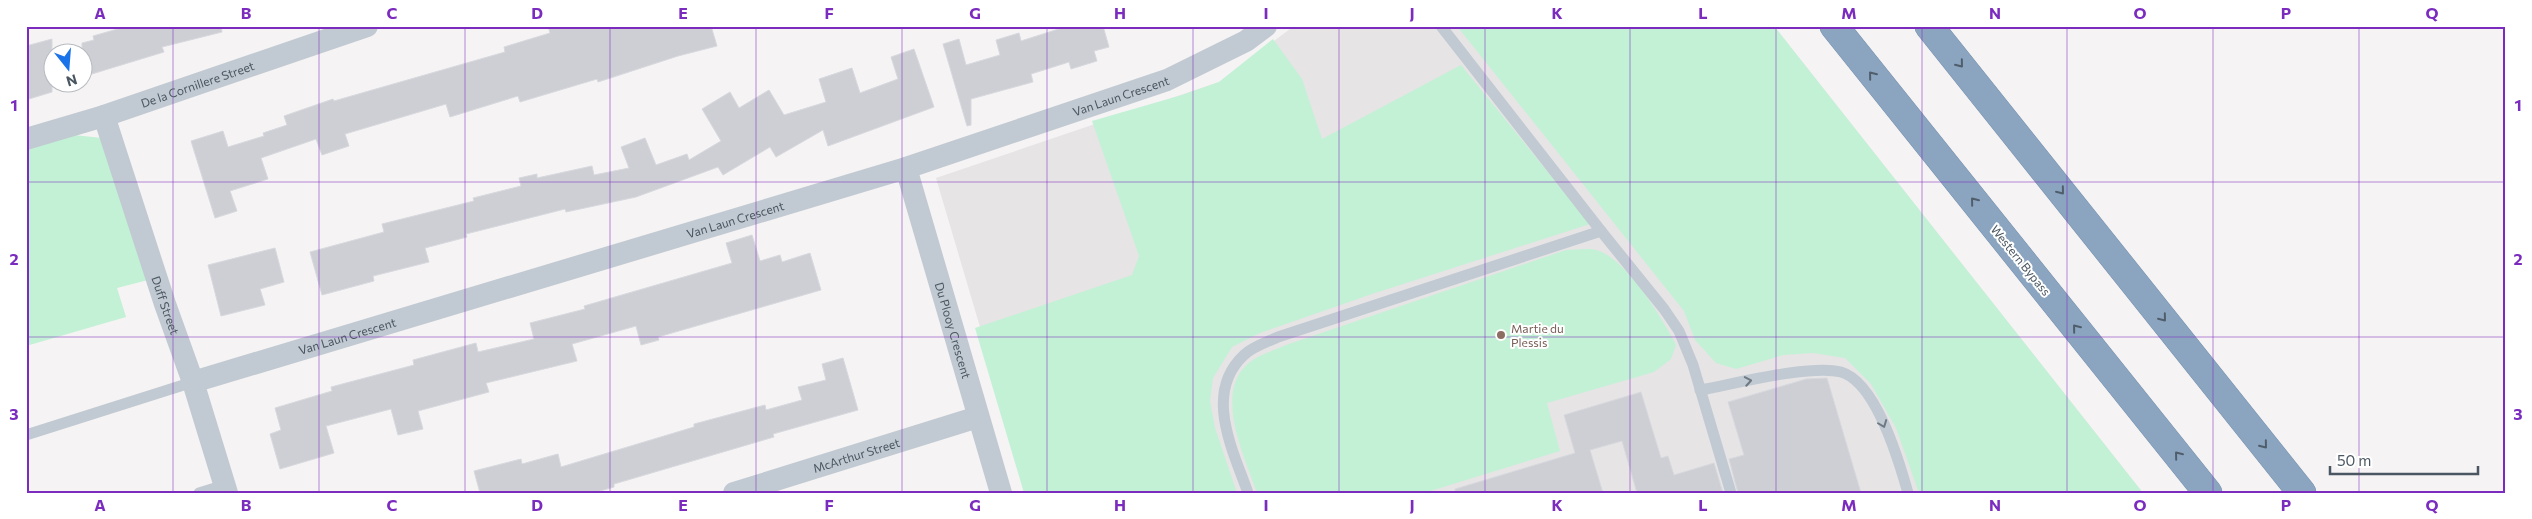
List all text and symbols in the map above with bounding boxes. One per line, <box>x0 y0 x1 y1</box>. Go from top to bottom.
text: A <box>94 3 106 22</box>
text: B <box>241 3 252 22</box>
text: C <box>387 3 398 22</box>
text: D <box>531 3 543 22</box>
text: E <box>678 3 688 22</box>
text: F <box>824 3 834 22</box>
text: G <box>969 3 981 22</box>
text: H <box>1114 3 1126 22</box>
text: I <box>1263 3 1269 22</box>
text: J <box>1409 3 1415 22</box>
text: K <box>1551 3 1563 22</box>
text: L <box>1698 3 1708 22</box>
text: M <box>1841 3 1857 22</box>
text: N <box>1989 3 2001 22</box>
text: O <box>2133 3 2147 22</box>
text: P <box>2281 3 2291 22</box>
text: Q <box>2425 3 2439 22</box>
north arrow <box>42 42 92 92</box>
street label: De la Cornillere Street <box>139 58 256 110</box>
one-way arrow <box>1954 58 1962 67</box>
text: N <box>64 71 79 91</box>
one-way arrow <box>1869 71 1878 80</box>
street label: Van Laun Crescent <box>1071 73 1171 118</box>
text: 1 <box>10 95 18 114</box>
text: 1 <box>2514 95 2522 114</box>
one-way arrow <box>2056 185 2064 194</box>
street label: Van Laun Crescent <box>685 198 786 240</box>
one-way arrow <box>1972 198 1980 207</box>
street label: Western Bypass <box>1988 222 2054 298</box>
text: 2 <box>9 249 19 268</box>
text: 2 <box>2513 249 2523 268</box>
street label: Duff Street <box>149 274 182 336</box>
street label: Du Plooy Crescent <box>933 280 974 380</box>
one-way arrow <box>2157 312 2165 321</box>
street label: Van Laun Crescent <box>297 314 398 357</box>
place label: Martie du Plessis <box>1511 321 1564 349</box>
one-way arrow <box>2073 325 2081 334</box>
marker: Martie du Plessis <box>1495 329 1507 341</box>
one-way arrow <box>1744 377 1753 387</box>
text: 3 <box>9 404 19 423</box>
text: 3 <box>2513 404 2523 423</box>
one-way arrow <box>1877 419 1888 428</box>
street label: McArthur Street <box>811 435 901 475</box>
one-way arrow <box>2259 439 2267 448</box>
scale bar <box>2330 444 2477 476</box>
text: 50 m <box>2337 451 2371 469</box>
one-way arrow <box>2175 452 2183 461</box>
text: A <box>94 495 106 514</box>
text: B <box>241 495 252 514</box>
text: C <box>387 495 398 514</box>
text: D <box>531 495 543 514</box>
text: E <box>678 495 688 514</box>
text: F <box>824 495 834 514</box>
text: G <box>969 495 981 514</box>
text: H <box>1114 495 1126 514</box>
text: I <box>1263 495 1269 514</box>
text: J <box>1409 495 1415 514</box>
text: K <box>1551 495 1563 514</box>
text: L <box>1698 495 1708 514</box>
text: M <box>1841 495 1857 514</box>
text: N <box>1989 495 2001 514</box>
text: O <box>2133 495 2147 514</box>
text: P <box>2281 495 2291 514</box>
text: Q <box>2425 495 2439 514</box>

